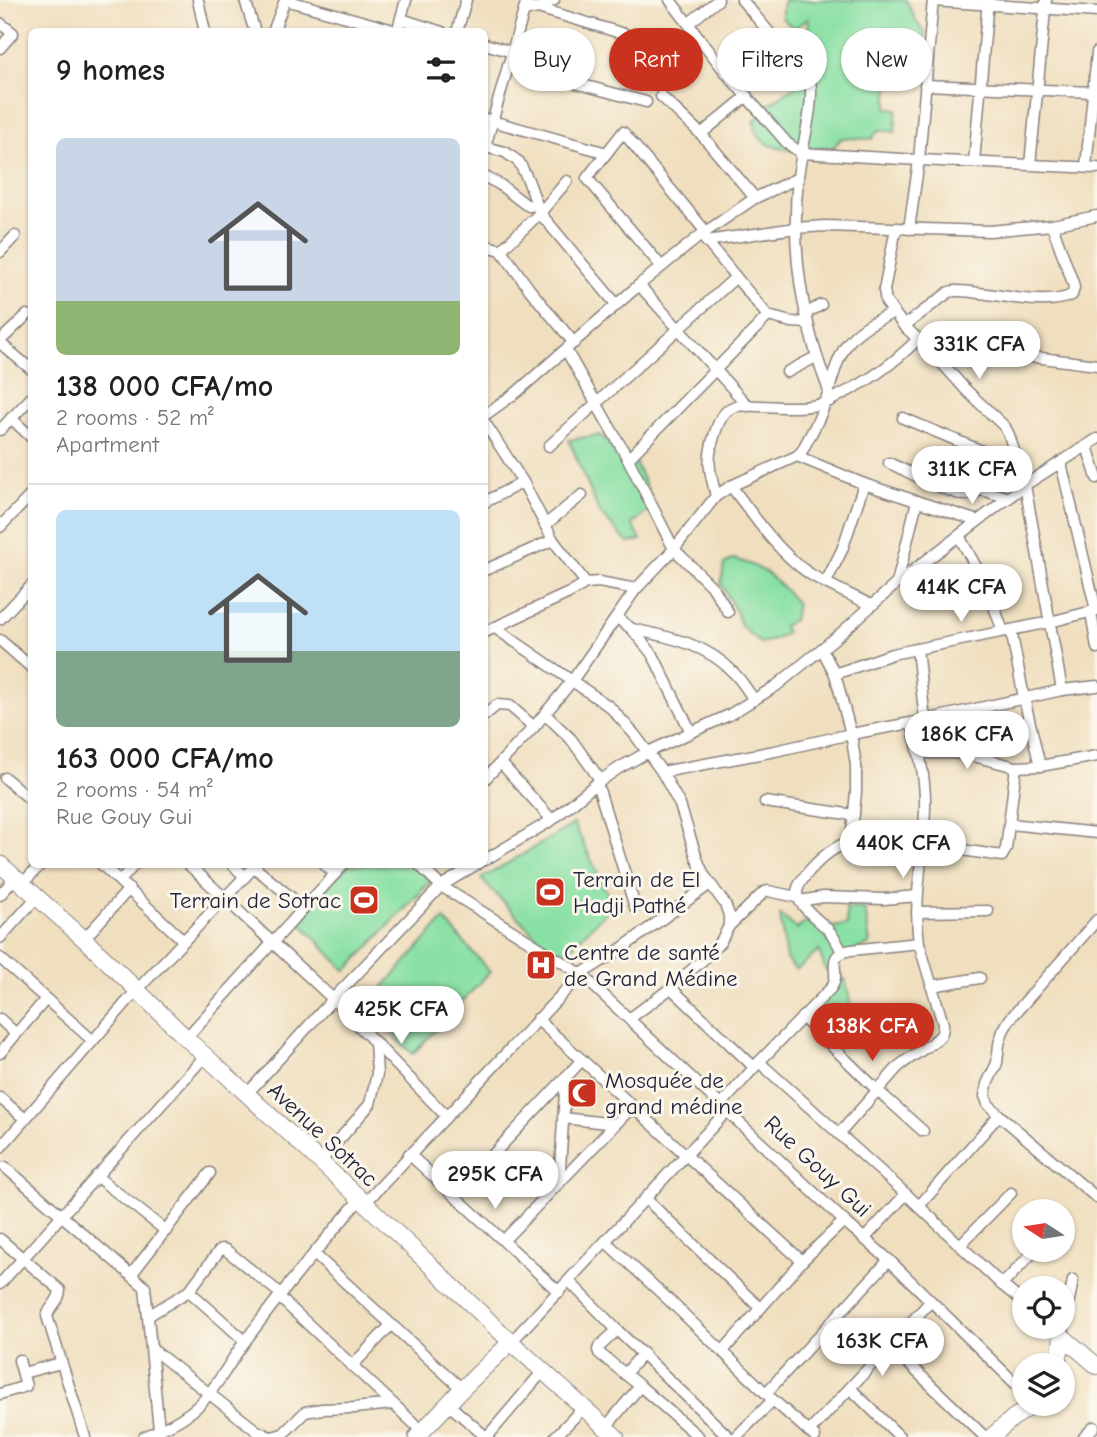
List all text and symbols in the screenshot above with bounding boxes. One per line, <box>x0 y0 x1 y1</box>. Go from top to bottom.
chip: Buy <box>509 28 595 91</box>
chip: Rent <box>609 28 703 91</box>
chip: Filters <box>717 28 827 91</box>
chip: New <box>841 28 932 91</box>
icon: filters <box>422 51 460 89</box>
text: 9 homes <box>56 53 165 88</box>
icon: home <box>195 183 321 309</box>
pin: 331K CFA <box>907 322 1051 381</box>
text: 331K CFA <box>933 330 1025 357</box>
text: 138 000 CFA/mo <box>56 369 273 404</box>
text: 2 rooms · 52 m² <box>56 404 214 431</box>
text: Apartment <box>56 431 159 458</box>
pin: 311K CFA <box>900 447 1044 506</box>
text: 311K CFA <box>928 455 1016 482</box>
icon: home <box>195 555 321 681</box>
pin: 414K CFA <box>889 564 1033 624</box>
text: 414K CFA <box>916 573 1006 600</box>
pin: 186K CFA <box>895 712 1039 771</box>
text: 186K CFA <box>921 720 1013 747</box>
text: 163 000 CFA/mo <box>56 741 274 776</box>
text: 2 rooms · 54 m² <box>56 776 213 803</box>
text: Rue Gouy Gui <box>56 803 192 830</box>
pin: 440K CFA <box>831 820 975 880</box>
text: 440K CFA <box>856 829 950 856</box>
place label: Terrain de El Hadji Pathé <box>573 866 700 919</box>
sports icon: Terrain de El Hadji Pathé <box>533 875 567 909</box>
sports icon: Terrain de Sotrac <box>347 883 381 917</box>
place label: Terrain de Sotrac <box>170 887 341 914</box>
place label: Centre de santé de Grand Médine <box>564 939 737 992</box>
hospital icon: Centre de santé de Grand Médine <box>524 948 558 982</box>
pin: 425K CFA <box>329 986 473 1046</box>
text: 425K CFA <box>354 995 448 1022</box>
pin: 138K CFA <box>800 1004 944 1063</box>
text: 138K CFA <box>826 1012 918 1039</box>
place label: Mosquée de grand médine <box>605 1067 743 1120</box>
mosque icon: Mosquée de grand médine <box>565 1076 599 1110</box>
street label: Avenue Sotrac <box>262 1077 383 1192</box>
street label: Rue Gouy Gui <box>759 1110 877 1223</box>
pin: 295K CFA <box>423 1152 567 1211</box>
text: 295K CFA <box>447 1160 543 1187</box>
north arrow <box>1012 1199 1074 1262</box>
map controls <box>1012 1199 1075 1416</box>
button: locate <box>1012 1276 1075 1339</box>
pin: 163K CFA <box>810 1318 954 1378</box>
text: 163K CFA <box>836 1327 928 1354</box>
button: layers <box>1012 1353 1075 1416</box>

